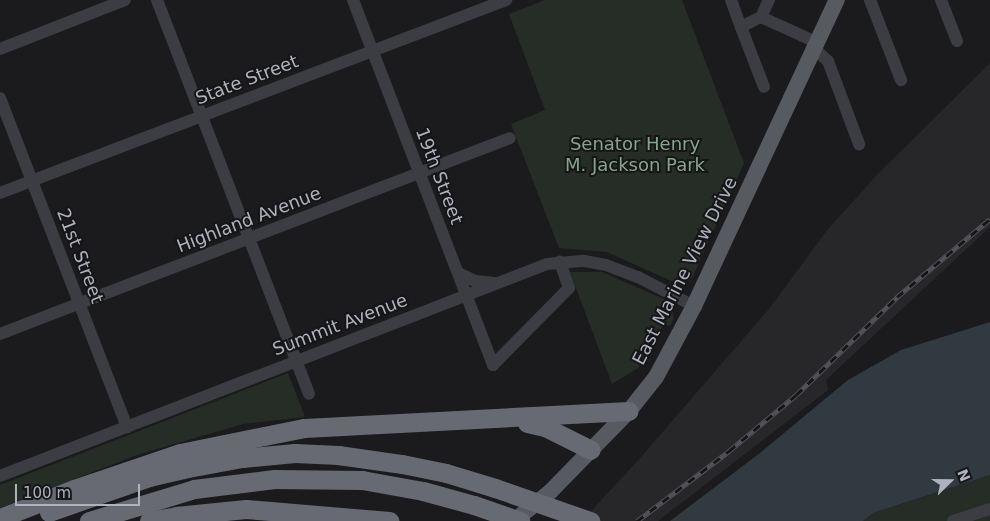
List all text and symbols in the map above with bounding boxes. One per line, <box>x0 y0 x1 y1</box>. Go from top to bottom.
street label: State Street <box>193 51 301 109</box>
street label: 19th Street <box>411 125 467 227</box>
park label: Senator Henry M. Jackson Park <box>565 134 705 176</box>
street label: East Marine View Drive <box>628 173 742 369</box>
street label: Highland Avenue <box>174 183 324 257</box>
street label: 21st Street <box>52 206 108 306</box>
street label: Summit Avenue <box>270 289 410 361</box>
north arrow <box>925 456 975 506</box>
text: N <box>954 467 974 484</box>
scale bar <box>18 474 142 506</box>
text: 100 m <box>23 484 71 502</box>

